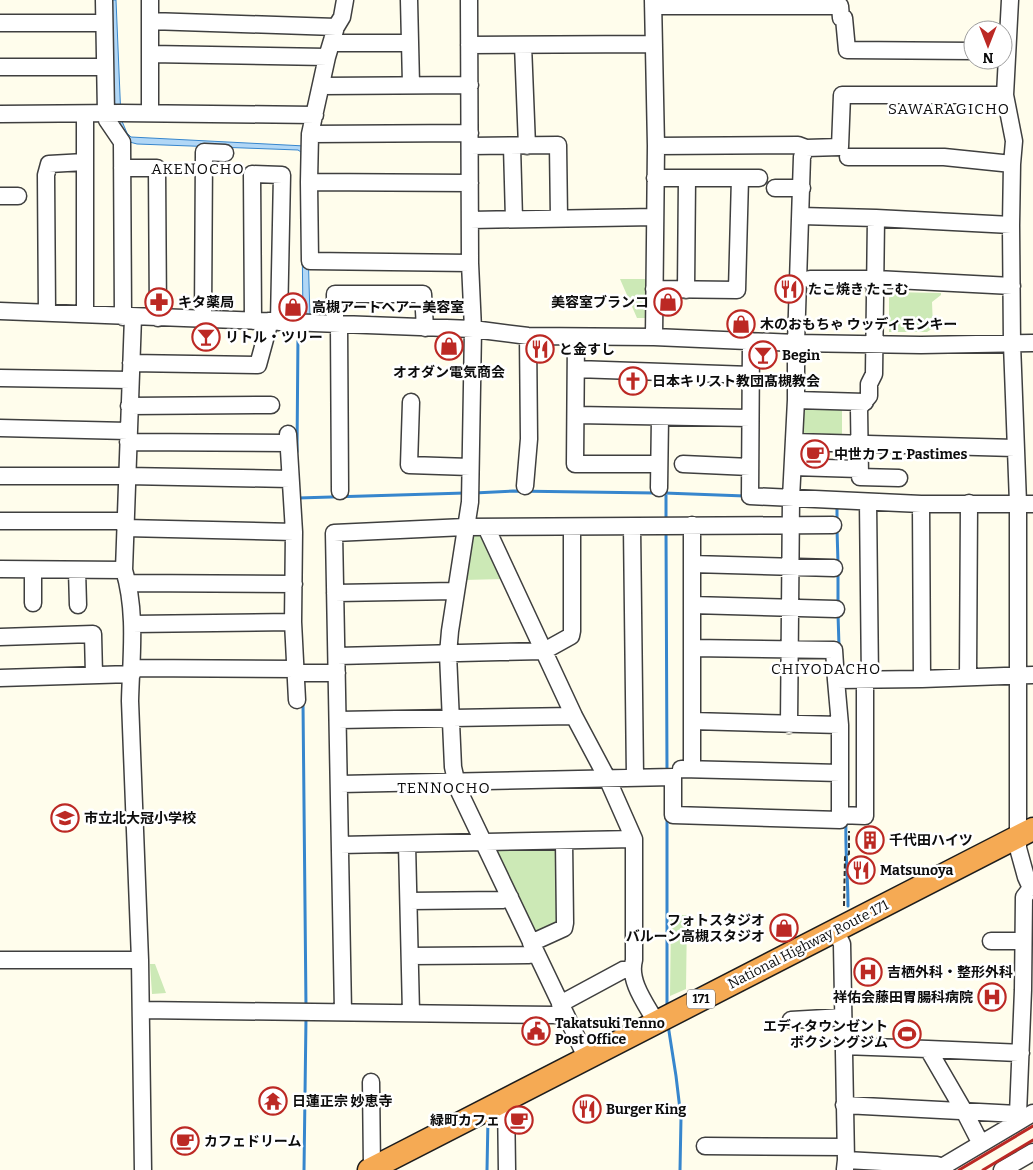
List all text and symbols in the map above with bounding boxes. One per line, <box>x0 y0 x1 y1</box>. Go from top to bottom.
north arrow <box>963 20 1013 70</box>
text: N <box>982 49 993 66</box>
district label: SAWARAGICHO <box>888 100 1010 118</box>
district label: AKENOCHO <box>151 160 245 178</box>
restaurant icon: たこ焼き たこむ <box>774 274 804 304</box>
place label: たこ焼き たこむ <box>808 281 909 298</box>
pharmacy icon: キタ薬局 <box>144 287 174 317</box>
shop icon: 美容室ブランコ <box>653 287 683 317</box>
shop icon: 高槻アートヘアー美容室 <box>278 292 308 322</box>
place label: キタ薬局 <box>178 294 234 311</box>
place label: 美容室ブランコ <box>551 294 649 311</box>
place label: 高槻アートヘアー美容室 <box>312 299 464 316</box>
shop icon: 木のおもちゃ ウッディモンキー <box>726 309 756 339</box>
place label: 木のおもちゃ ウッディモンキー <box>760 316 958 333</box>
bar icon: リトル・ツリー <box>191 322 221 352</box>
place label: リトル・ツリー <box>225 329 323 346</box>
shop icon: オオダン電気商会 <box>434 331 464 361</box>
restaurant icon: と金すし <box>525 334 555 364</box>
bar icon: Begin <box>748 340 778 370</box>
place label: と金すし <box>559 341 615 358</box>
place label: Begin <box>782 347 820 364</box>
place label: オオダン電気商会 <box>393 364 505 381</box>
church icon: 日本キリスト教団髙槻教会 <box>618 366 648 396</box>
place label: 日本キリスト教団髙槻教会 <box>652 373 820 390</box>
cafe icon: 中世カフェ Pastimes <box>800 439 830 469</box>
place label: 中世カフェ Pastimes <box>834 446 968 463</box>
district label: CHIYODACHO <box>771 660 881 678</box>
district label: TENNOCHO <box>397 779 491 797</box>
school or university icon: 市立北大冠小学校 <box>50 803 80 833</box>
place label: 市立北大冠小学校 <box>84 810 196 827</box>
building icon: 千代田ハイツ <box>855 825 885 855</box>
place label: 千代田ハイツ <box>889 832 973 849</box>
restaurant icon: Matsunoya <box>846 855 876 885</box>
place label: Matsunoya <box>880 862 953 879</box>
street label: National Highway Route 171 <box>725 896 892 992</box>
place label: フォトスタジオ バルーン高槻スタジオ <box>626 912 765 945</box>
shop icon: フォトスタジオ バルーン高槻スタジオ <box>769 913 799 943</box>
hospital icon: 吉栖外科・整形外科 <box>853 957 883 987</box>
place label: 吉栖外科・整形外科 <box>887 964 1013 981</box>
hospital icon: 祥佑会藤田胃腸科病院 <box>977 982 1007 1012</box>
place label: 祥佑会藤田胃腸科病院 <box>833 989 973 1006</box>
road number: 171 <box>687 990 715 1009</box>
place label: Takatsuki Tenno Post Office <box>555 1015 665 1048</box>
public building icon: Takatsuki Tenno Post Office <box>521 1016 551 1046</box>
place label: エディタウンゼント ボクシングジム <box>763 1018 888 1051</box>
sports icon: エディタウンゼント ボクシングジム <box>892 1019 922 1049</box>
temple icon: 日蓮正宗 妙恵寺 <box>258 1086 288 1116</box>
place label: 日蓮正宗 妙恵寺 <box>292 1093 393 1110</box>
restaurant icon: Burger King <box>572 1094 602 1124</box>
place label: Burger King <box>606 1101 686 1118</box>
cafe icon: 緑町カフェ <box>504 1105 534 1135</box>
place label: 緑町カフェ <box>430 1112 500 1129</box>
cafe icon: カフェドリーム <box>170 1126 200 1156</box>
place label: カフェドリーム <box>204 1133 302 1150</box>

